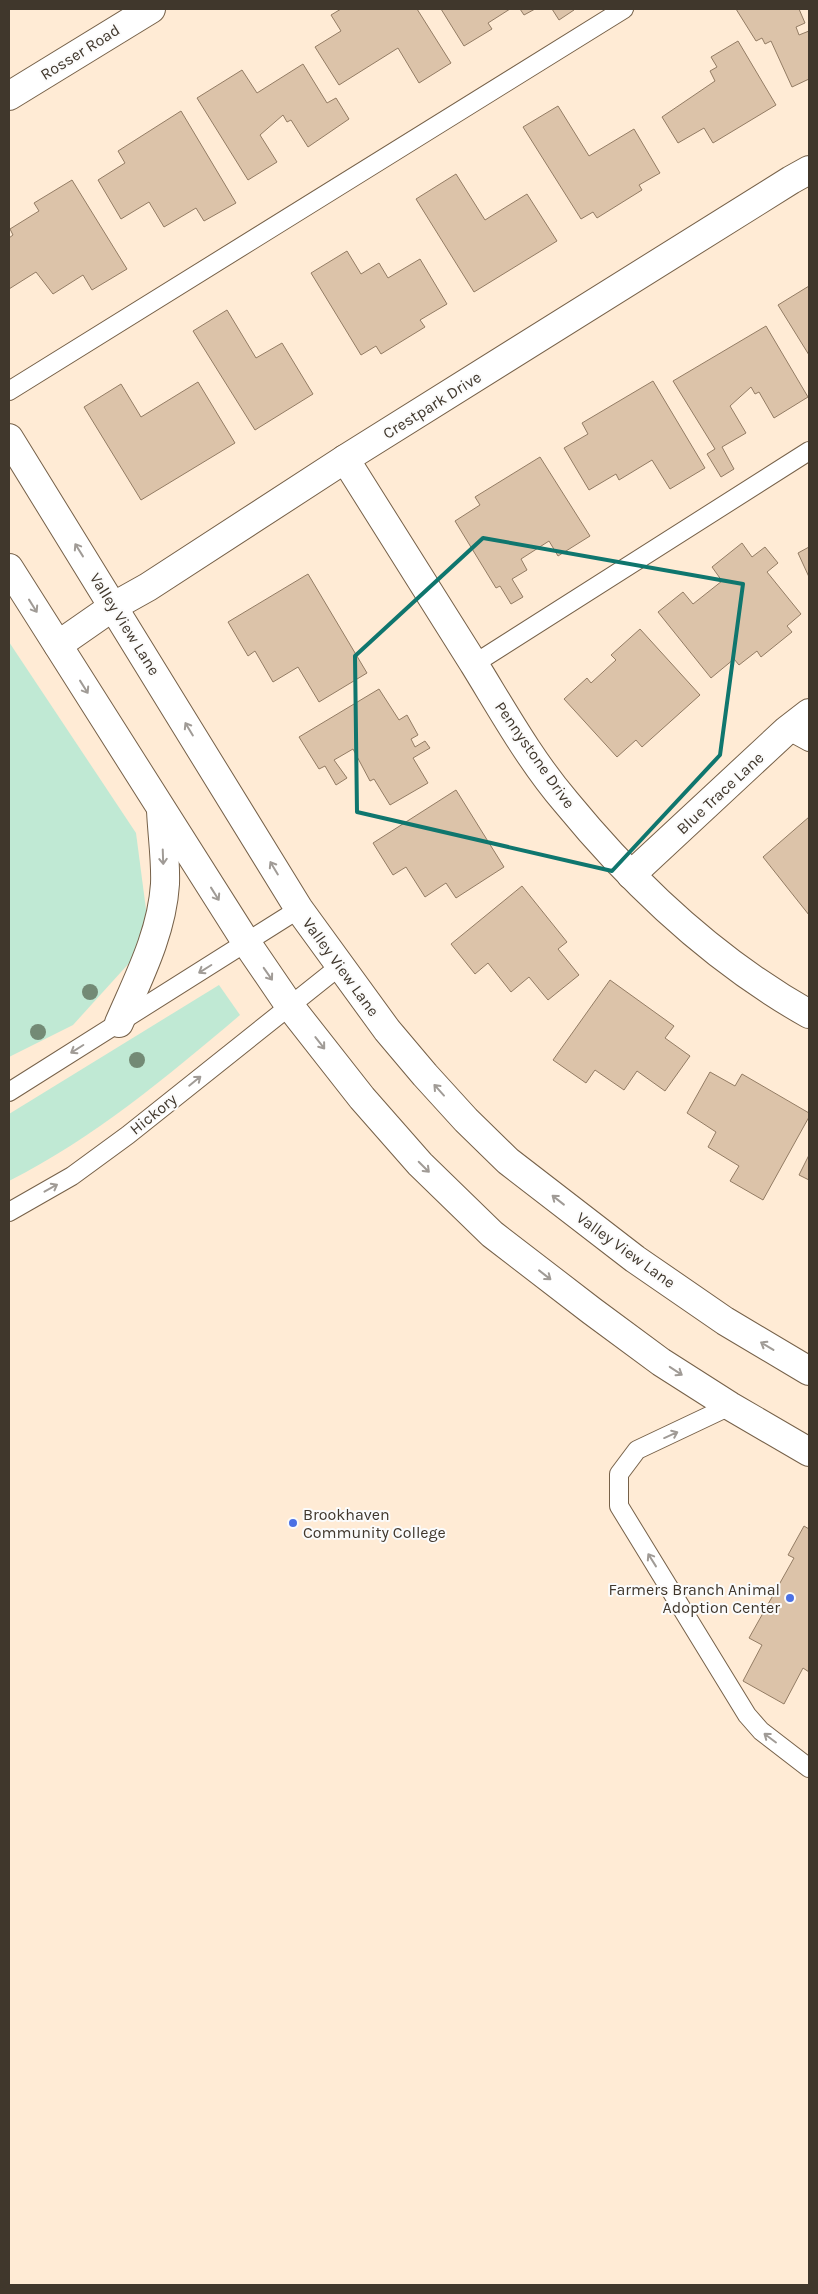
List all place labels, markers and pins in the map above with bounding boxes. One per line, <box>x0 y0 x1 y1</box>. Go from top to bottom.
place label: Brookhaven Community College <box>303 1505 446 1542</box>
marker: Brookhaven Community College <box>287 1517 299 1529</box>
place label: Farmers Branch Animal Adoption Center <box>608 1580 780 1617</box>
marker: Farmers Branch Animal Adoption Center <box>784 1592 796 1604</box>

